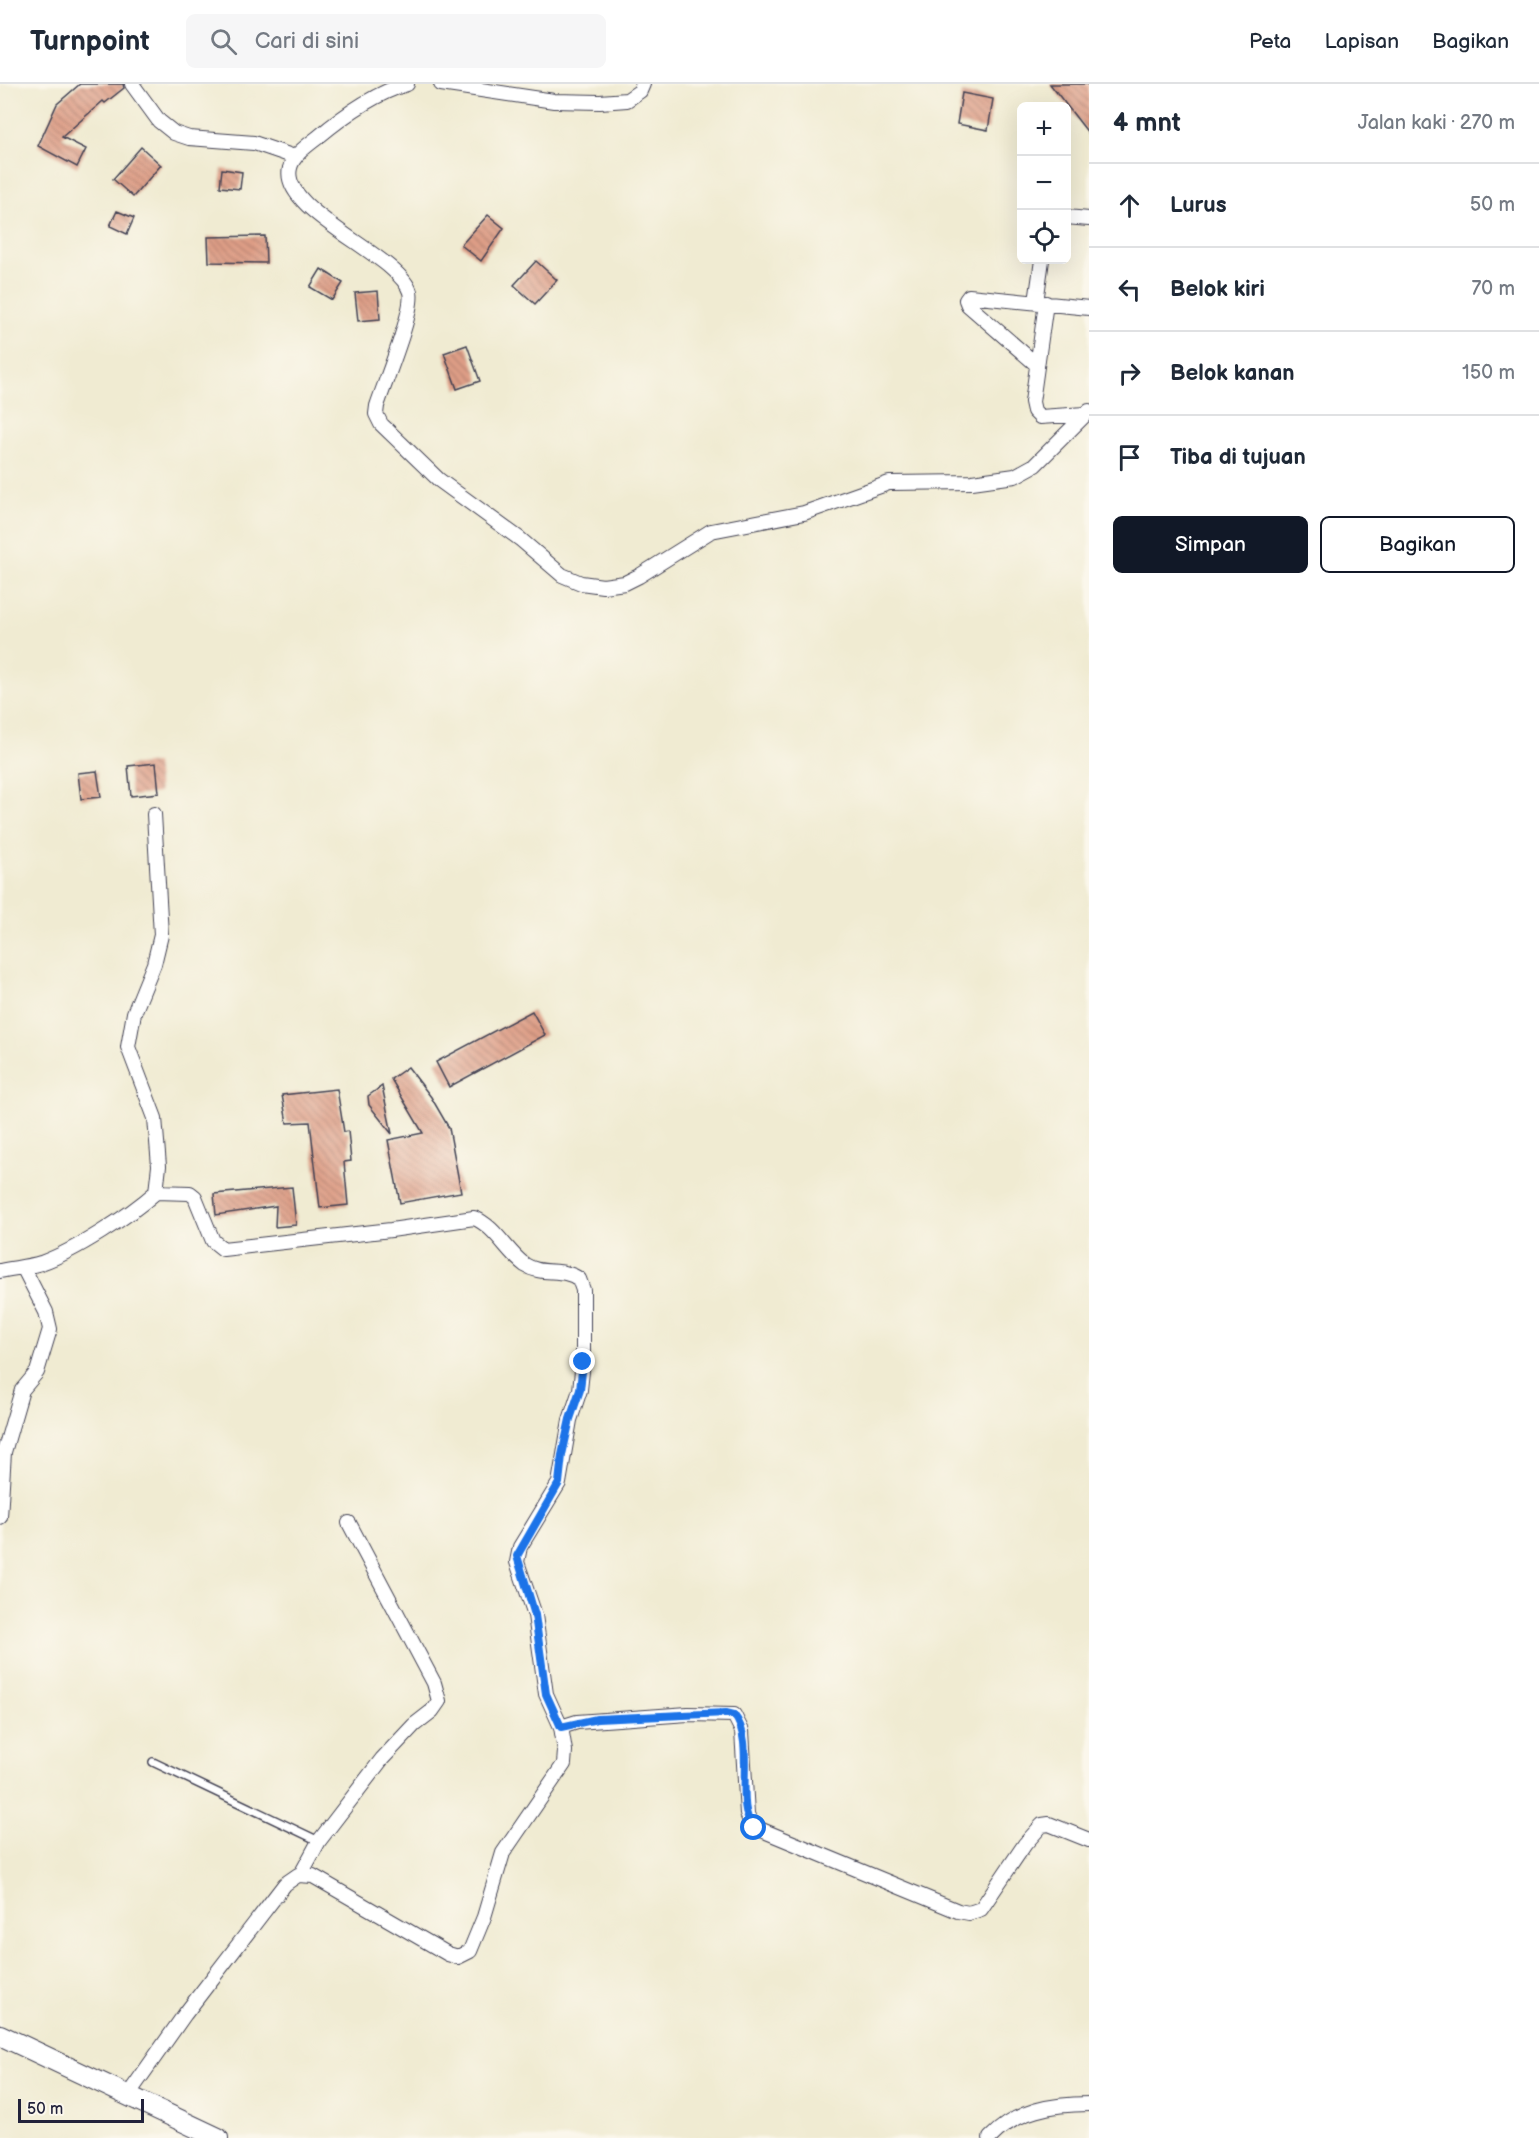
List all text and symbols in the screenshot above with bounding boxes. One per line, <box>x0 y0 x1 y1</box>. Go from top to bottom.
search box <box>186 14 606 68</box>
text: Turnpoint <box>30 25 150 58</box>
icon: search <box>207 25 240 58</box>
text: Cari di sini <box>255 28 359 55</box>
text: Peta <box>1249 29 1291 54</box>
text: Lapisan <box>1324 29 1399 54</box>
text: Bagikan <box>1432 29 1509 54</box>
map controls <box>1017 102 1071 264</box>
button: + <box>1017 102 1071 156</box>
text: 4 mnt <box>1113 108 1181 139</box>
text: Jalan kaki · 270 m <box>1358 111 1515 135</box>
button: − <box>1017 156 1071 210</box>
icon: ahead <box>1113 189 1146 222</box>
text: Lurus <box>1170 192 1226 219</box>
text: 50 m <box>1470 193 1515 217</box>
button: locate <box>1017 210 1071 264</box>
icon: left <box>1113 273 1146 306</box>
text: Belok kiri <box>1170 276 1265 303</box>
text: 70 m <box>1471 277 1515 301</box>
icon: right <box>1113 357 1146 390</box>
text: Belok kanan <box>1170 360 1295 387</box>
text: 150 m <box>1462 361 1515 385</box>
icon: arrive <box>1113 441 1146 474</box>
text: Tiba di tujuan <box>1170 444 1306 471</box>
button: Simpan <box>1113 516 1308 573</box>
button: Bagikan <box>1320 516 1515 573</box>
route end <box>569 1348 595 1374</box>
route start <box>740 1814 766 1840</box>
scale bar <box>18 2096 144 2124</box>
text: 50 m <box>27 2100 63 2119</box>

